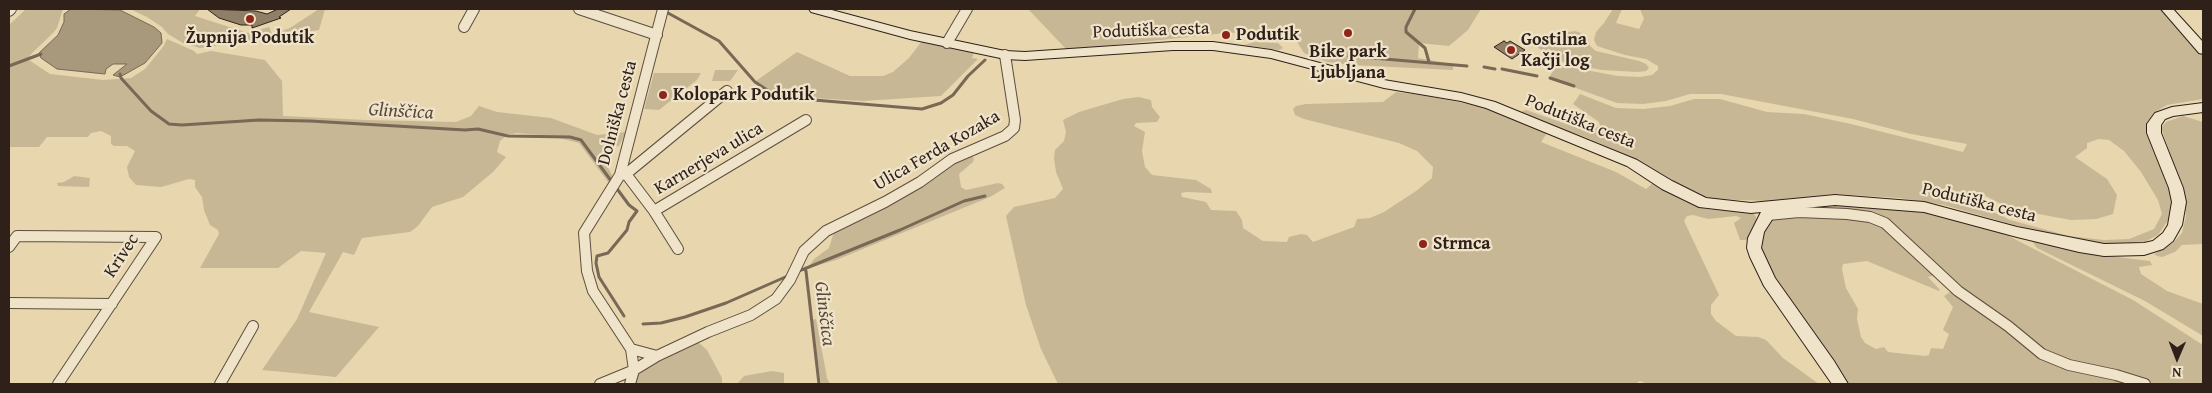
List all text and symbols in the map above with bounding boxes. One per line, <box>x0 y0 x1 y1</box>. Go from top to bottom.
marker: Župnija Podutik <box>244 13 256 25</box>
street label: Podutiška cesta <box>1092 18 1210 44</box>
place label: Podutik <box>1236 24 1299 46</box>
place label: Župnija Podutik <box>186 27 314 49</box>
marker: Bike park Ljubljana <box>1342 27 1354 39</box>
marker: Podutik <box>1220 29 1232 41</box>
place label: Gostilna Kačji log <box>1521 29 1589 72</box>
place label: Bike park Ljubljana <box>1309 41 1387 84</box>
marker: Gostilna Kačji log <box>1505 44 1517 56</box>
street label: Dolniška cesta <box>594 58 642 168</box>
place label: Kolopark Podutik <box>673 84 814 106</box>
marker: Kolopark Podutik <box>657 89 669 101</box>
street label: Podutiška cesta <box>1522 90 1638 154</box>
water label: Glinščica <box>368 99 434 125</box>
street label: Ulica Ferda Kozaka <box>870 106 1004 196</box>
street label: Karnerjeva ulica <box>651 118 767 200</box>
street label: Podutiška cesta <box>1920 178 2038 228</box>
street label: Krivec <box>100 230 144 282</box>
place label: Strmca <box>1433 233 1490 255</box>
marker: Strmca <box>1417 238 1429 250</box>
water label: Glinščica <box>809 280 839 348</box>
north arrow <box>2152 333 2202 383</box>
text: N <box>2172 363 2182 383</box>

